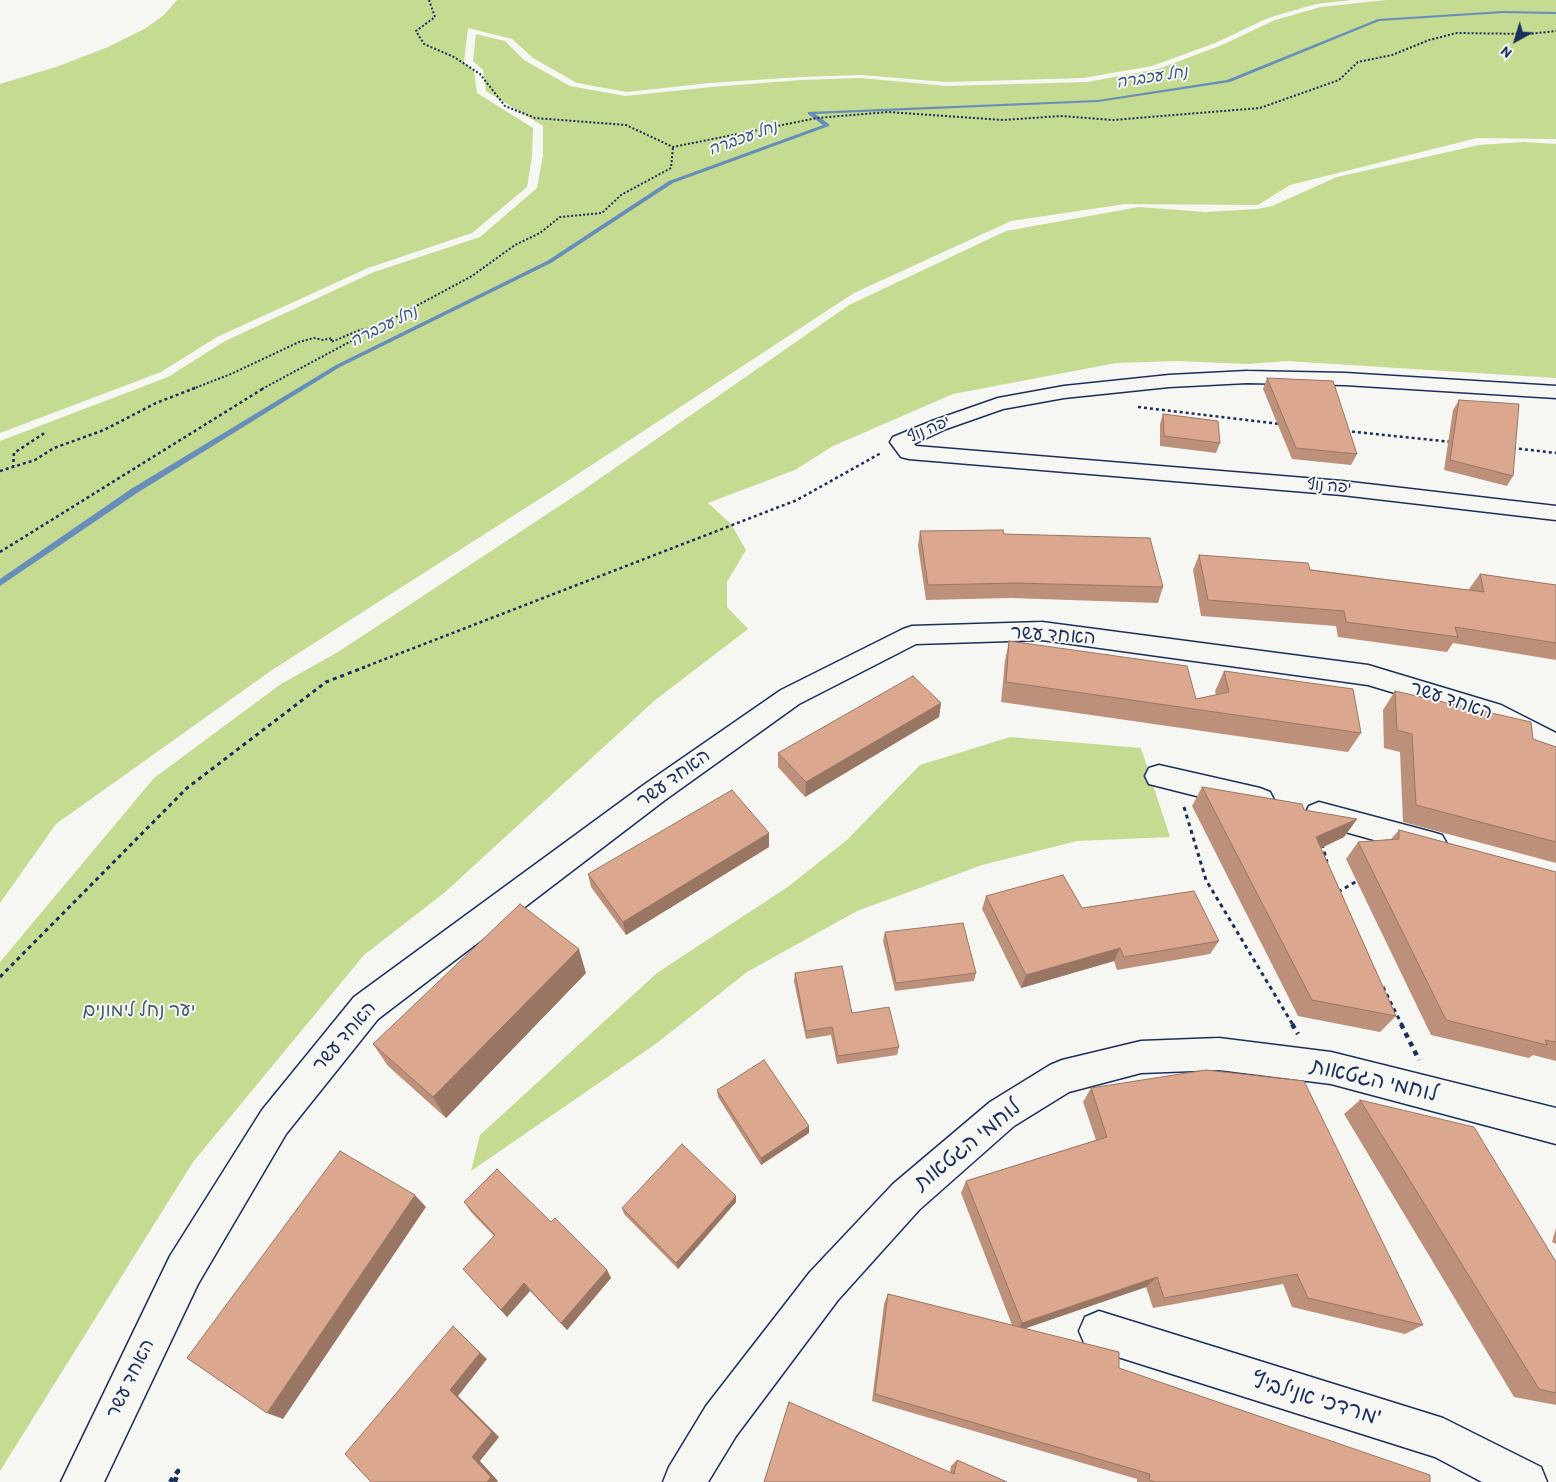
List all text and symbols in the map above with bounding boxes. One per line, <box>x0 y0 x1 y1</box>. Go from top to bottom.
north arrow <box>1491 15 1541 65</box>
text: N <box>1497 42 1515 62</box>
water label: נחל עכברה <box>1115 63 1189 93</box>
water label: נחל עכברה <box>706 118 780 160</box>
water label: נחל עכברה <box>347 303 421 351</box>
street label: יפה נוף <box>905 412 953 448</box>
street label: יפה נוף <box>1306 475 1352 499</box>
street label: האחד עשר <box>1010 622 1096 650</box>
street label: האחד עשר <box>1407 677 1495 725</box>
street label: האחד עשר <box>633 745 715 813</box>
street label: האחד עשר <box>308 997 382 1077</box>
park label: יער נחל לימונים <box>83 1000 195 1022</box>
street label: לוחמי הגטאות <box>1308 1054 1440 1108</box>
street label: לוחמי הגטאות <box>909 1095 1027 1197</box>
street label: האחד עשר <box>102 1336 160 1422</box>
street label: מרדכי אנילביץ' <box>1248 1368 1384 1432</box>

